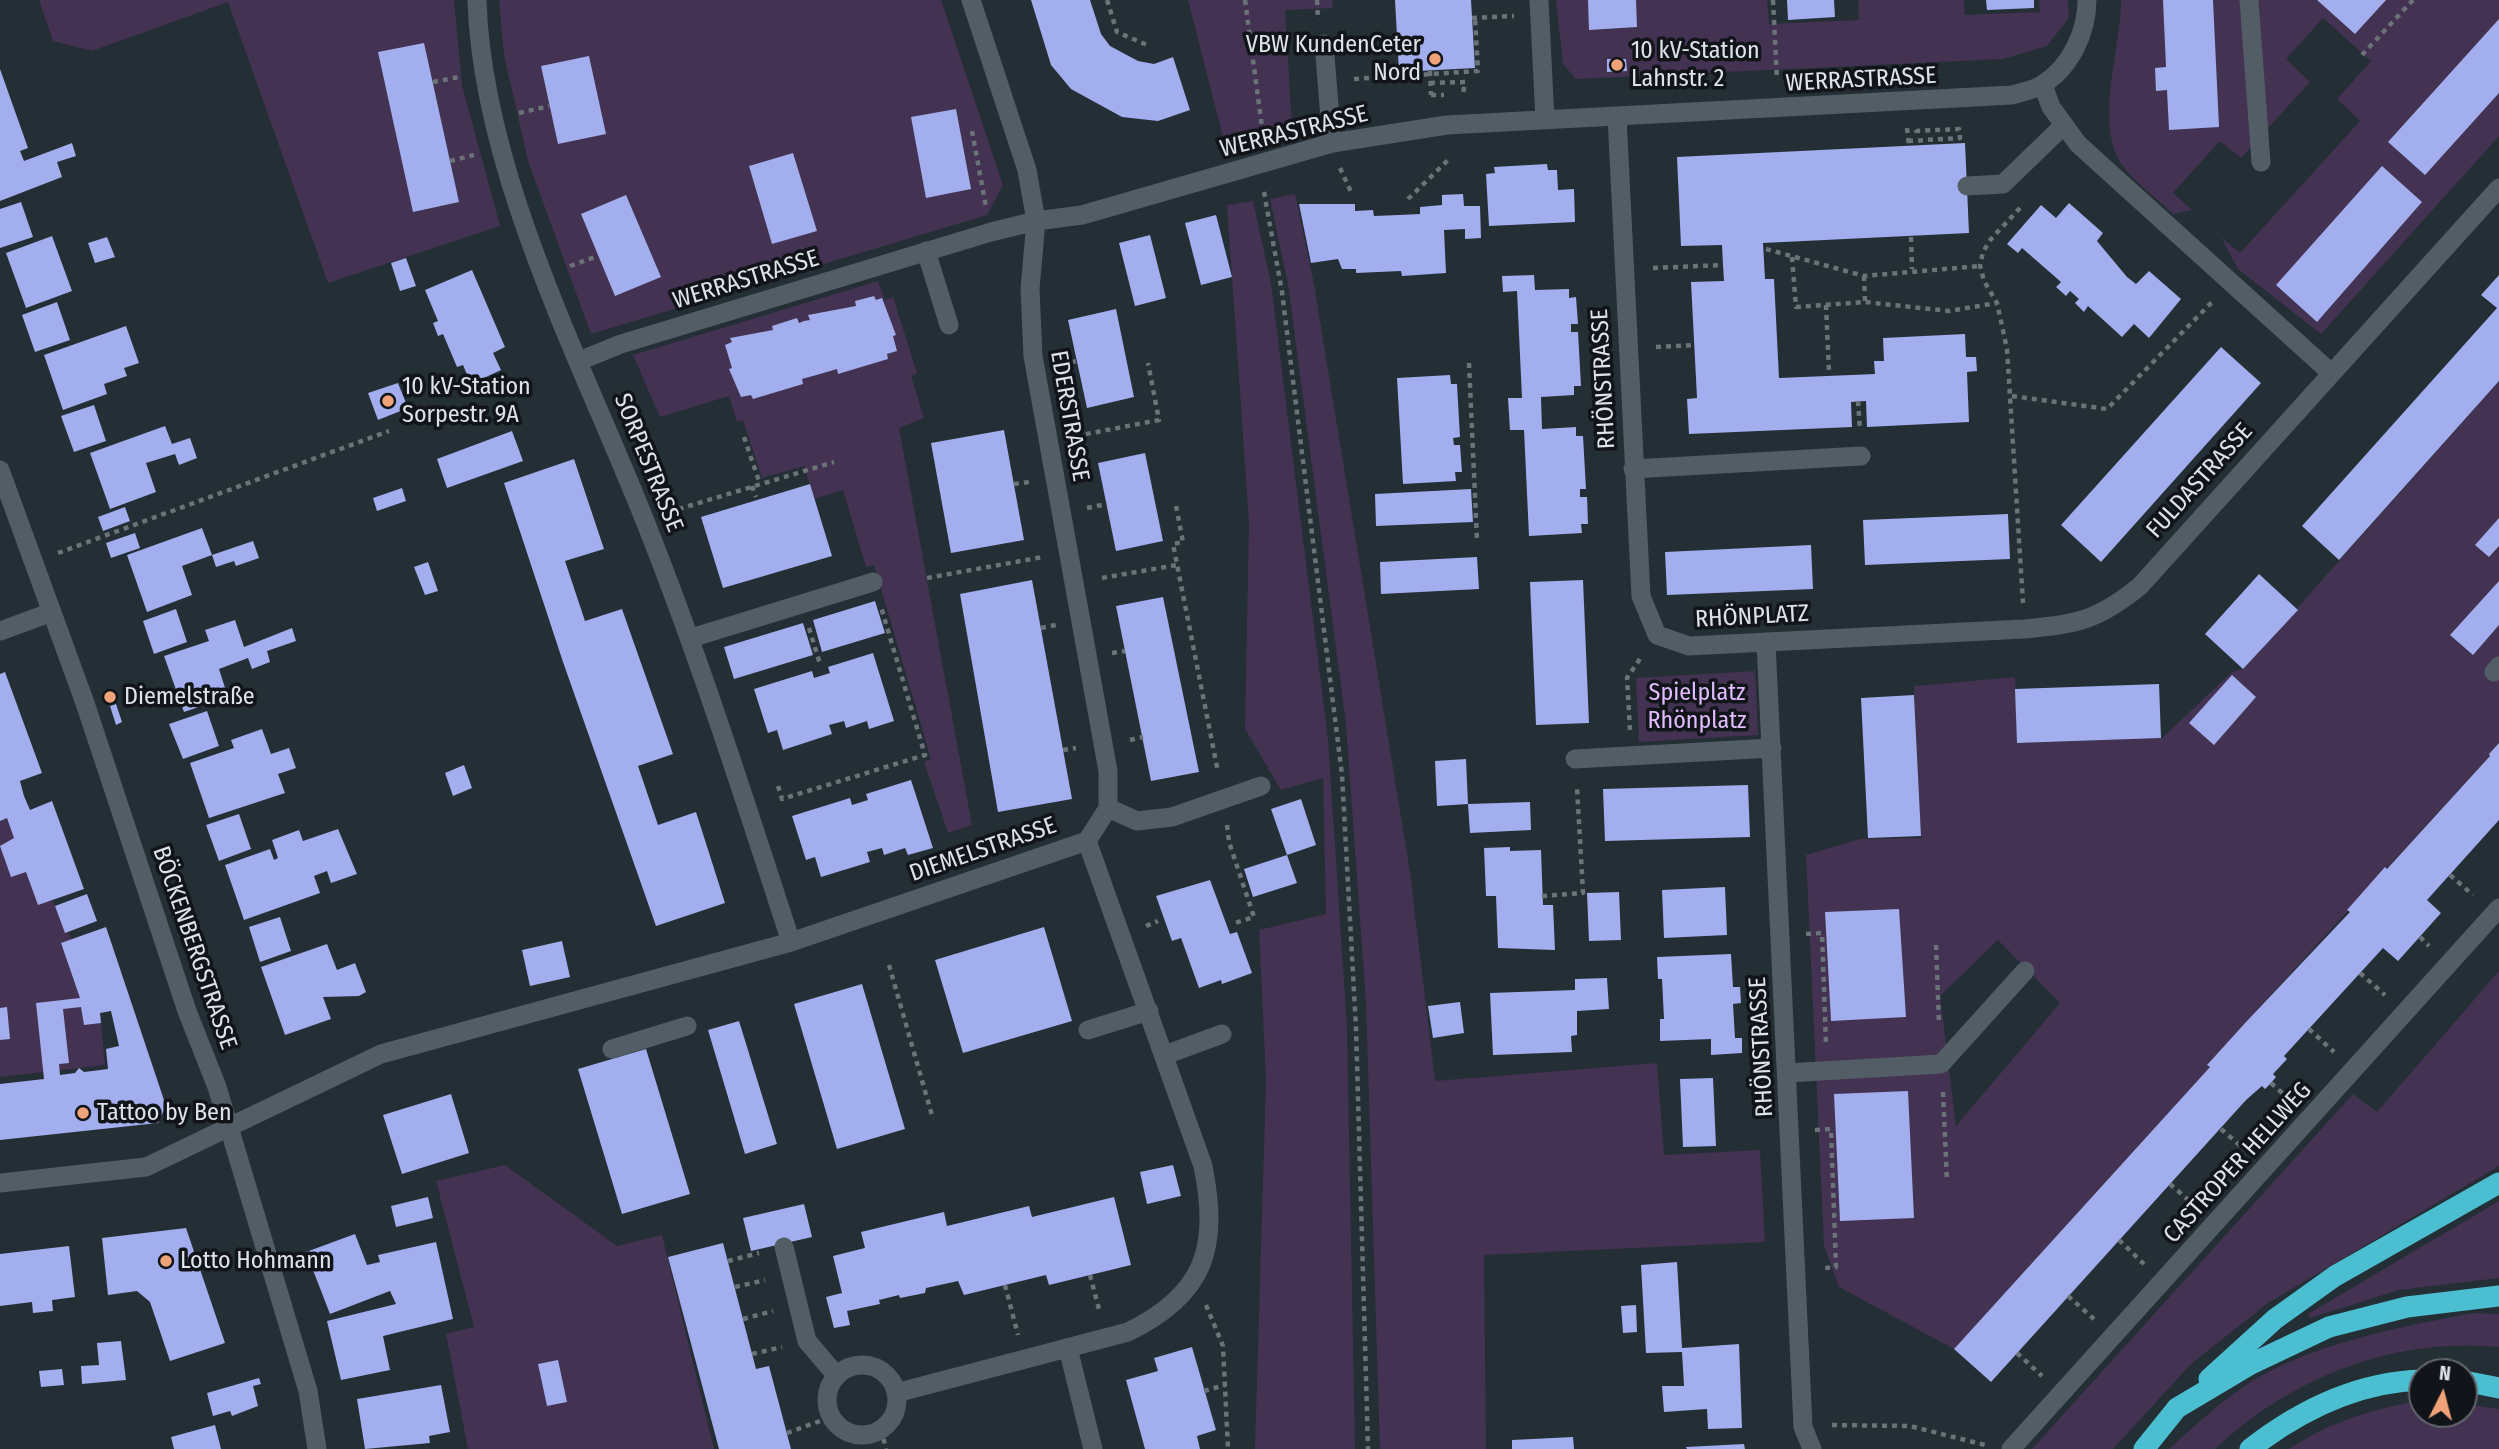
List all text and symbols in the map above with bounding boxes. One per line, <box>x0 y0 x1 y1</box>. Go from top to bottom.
place label: VBW KundenCeter Nord <box>1246 31 1421 87</box>
place label: 10 kV-Station Lahnstr. 2 <box>1631 37 1760 93</box>
marker: VBW KundenCeter Nord <box>1427 51 1443 67</box>
marker: 10 kV-Station Lahnstr. 2 <box>1609 57 1625 73</box>
street label: WERRASTRASSE <box>1785 62 1937 98</box>
street label: WERRASTRASSE <box>1217 100 1371 164</box>
street label: WERRASTRASSE <box>670 244 822 316</box>
street label: RHÖNSTRASSE <box>1586 308 1622 450</box>
street label: EDERSTRASSE <box>1043 348 1095 484</box>
place label: 10 kV-Station Sorpestr. 9A <box>402 373 531 429</box>
street label: SORPESTRASSE <box>607 390 689 536</box>
marker: 10 kV-Station Sorpestr. 9A <box>380 393 396 409</box>
street label: FULDASTRASSE <box>2141 418 2259 544</box>
street label: RHÖNPLATZ <box>1694 600 1810 634</box>
park label: Spielplatz Rhönplatz <box>1647 679 1747 735</box>
place label: Diemelstraße <box>124 683 255 711</box>
marker: Diemelstraße <box>102 689 118 705</box>
street label: DIEMELSTRASSE <box>906 811 1060 889</box>
street label: BÖCKENBERGSTRASSE <box>146 843 242 1053</box>
street label: RHÖNSTRASSE <box>1744 976 1780 1118</box>
street label: CASTROPER HELLWEG <box>2158 1077 2318 1249</box>
place label: Tattoo by Ben <box>97 1099 232 1127</box>
marker: Tattoo by Ben <box>75 1105 91 1121</box>
place label: Lotto Hohmann <box>180 1247 332 1275</box>
marker: Lotto Hohmann <box>158 1253 174 1269</box>
north arrow <box>2408 1358 2478 1428</box>
text: N <box>2438 1362 2452 1386</box>

